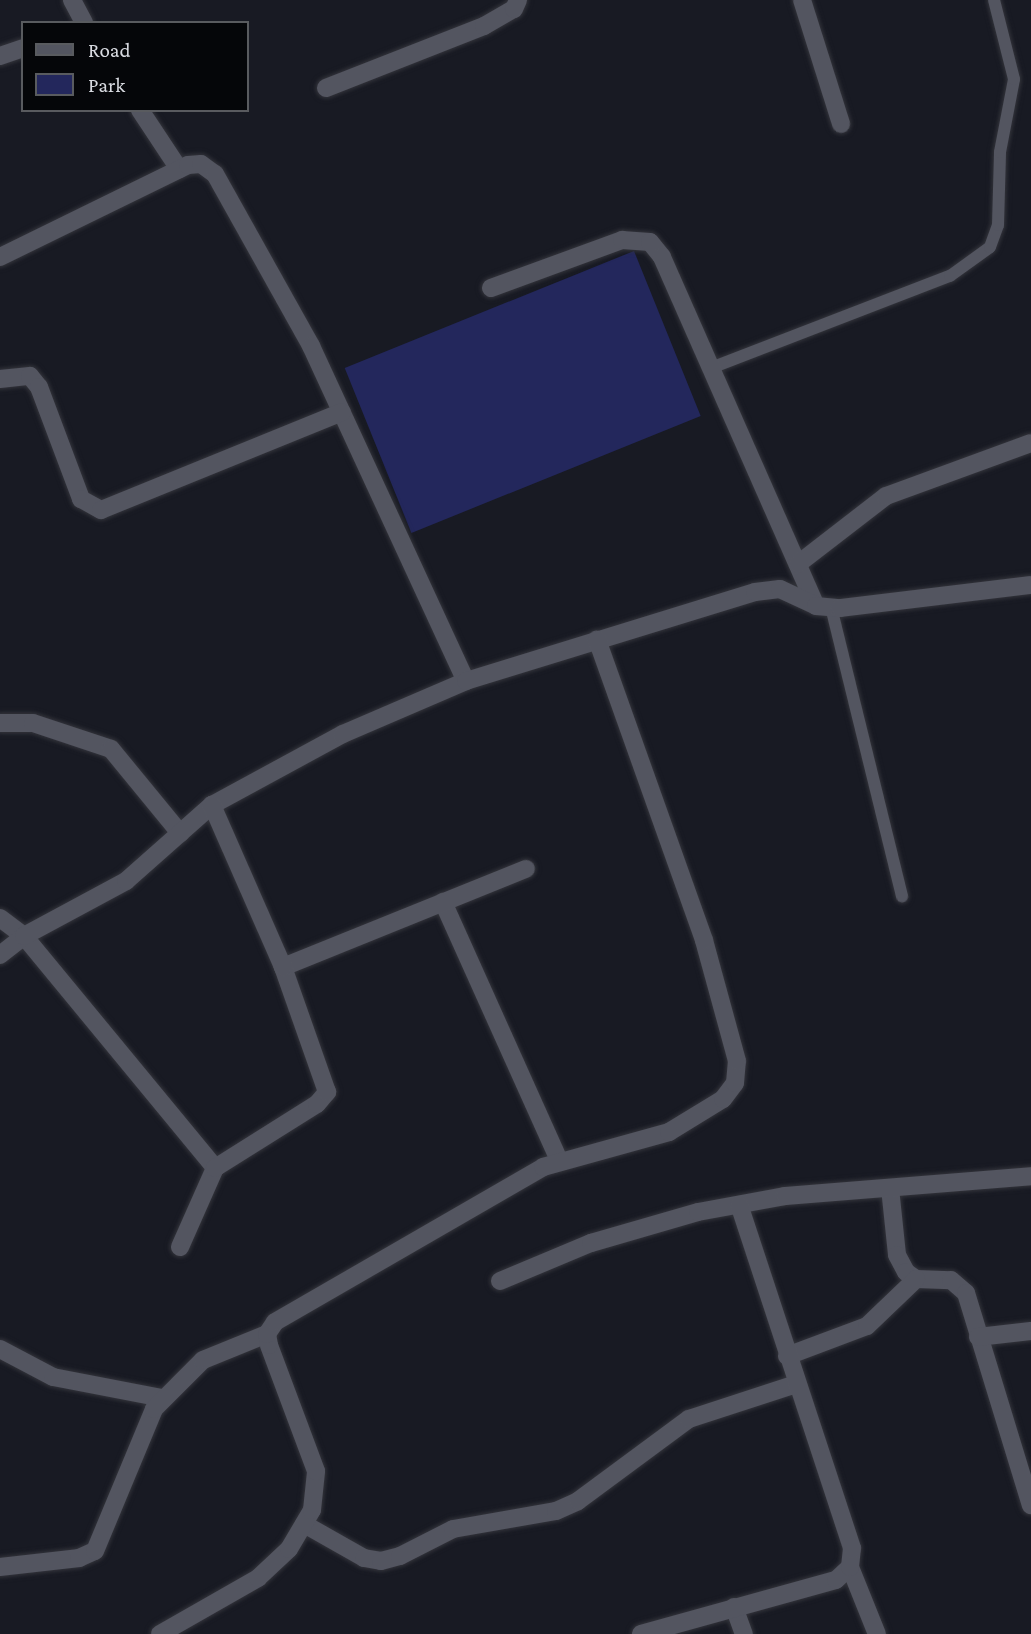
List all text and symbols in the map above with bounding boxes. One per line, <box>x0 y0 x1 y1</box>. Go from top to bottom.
legend <box>21 21 248 112</box>
text: Road <box>88 38 131 62</box>
text: Park <box>88 73 125 97</box>

